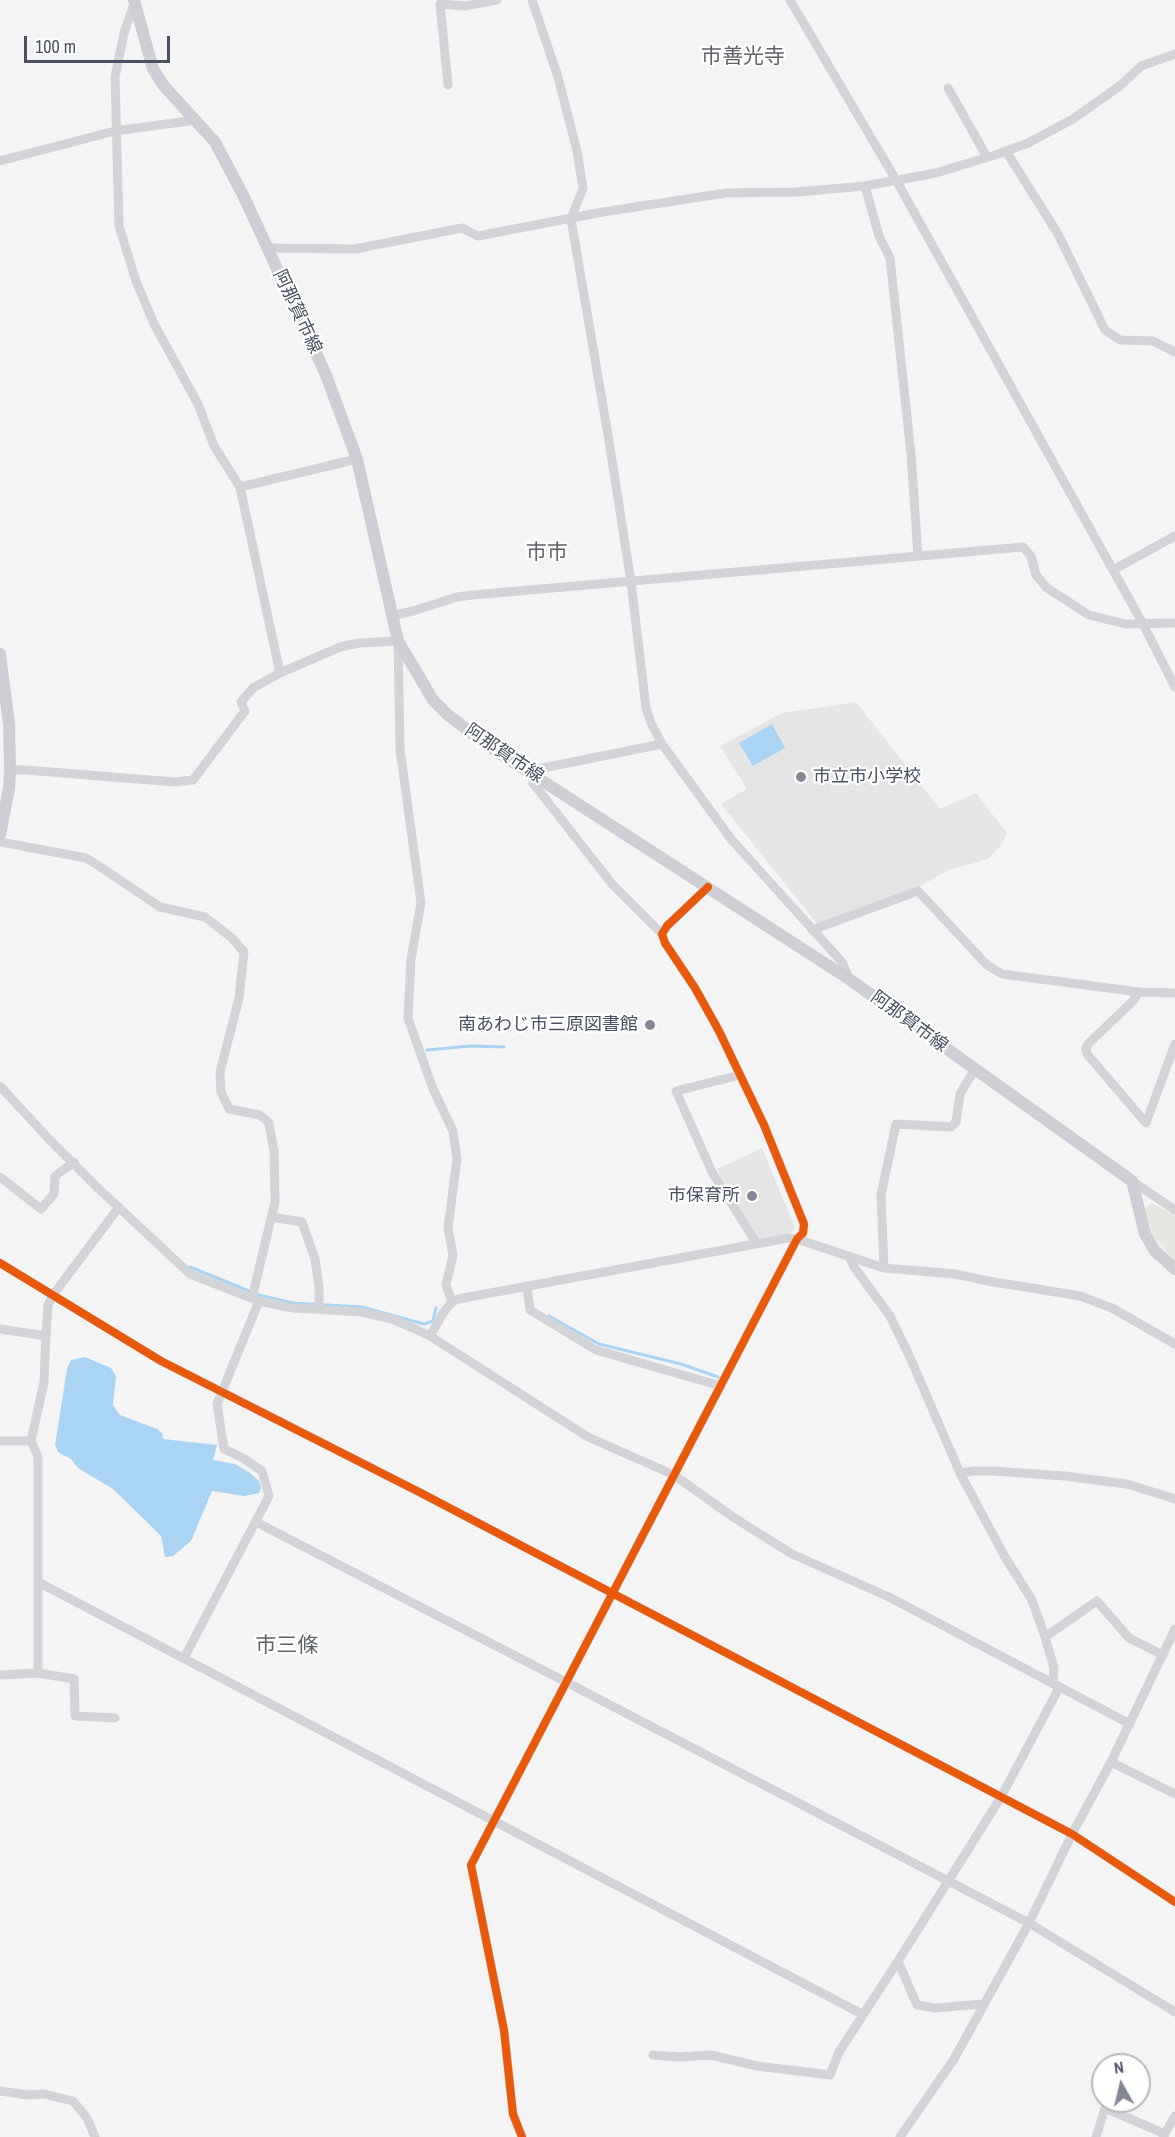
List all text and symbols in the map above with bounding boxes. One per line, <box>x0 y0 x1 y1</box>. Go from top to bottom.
scale bar <box>27 24 172 62</box>
text: 100 m <box>35 34 76 59</box>
district label: 市善光寺 <box>701 44 785 70</box>
street label: 阿那賀市線 <box>268 267 326 357</box>
district label: 市市 <box>526 540 568 566</box>
street label: 阿那賀市線 <box>461 720 547 788</box>
place label: 市立市小学校 <box>813 766 921 788</box>
marker: 市立市小学校 <box>794 770 808 784</box>
street label: 阿那賀市線 <box>866 987 952 1057</box>
place label: 南あわじ市三原図書館 <box>458 1014 638 1036</box>
marker: 南あわじ市三原図書館 <box>643 1018 657 1032</box>
place label: 市保育所 <box>668 1185 740 1207</box>
marker: 市保育所 <box>745 1189 759 1203</box>
district label: 市三條 <box>256 1633 318 1659</box>
north arrow <box>1091 2053 1151 2113</box>
text: N <box>1113 2056 1125 2079</box>

